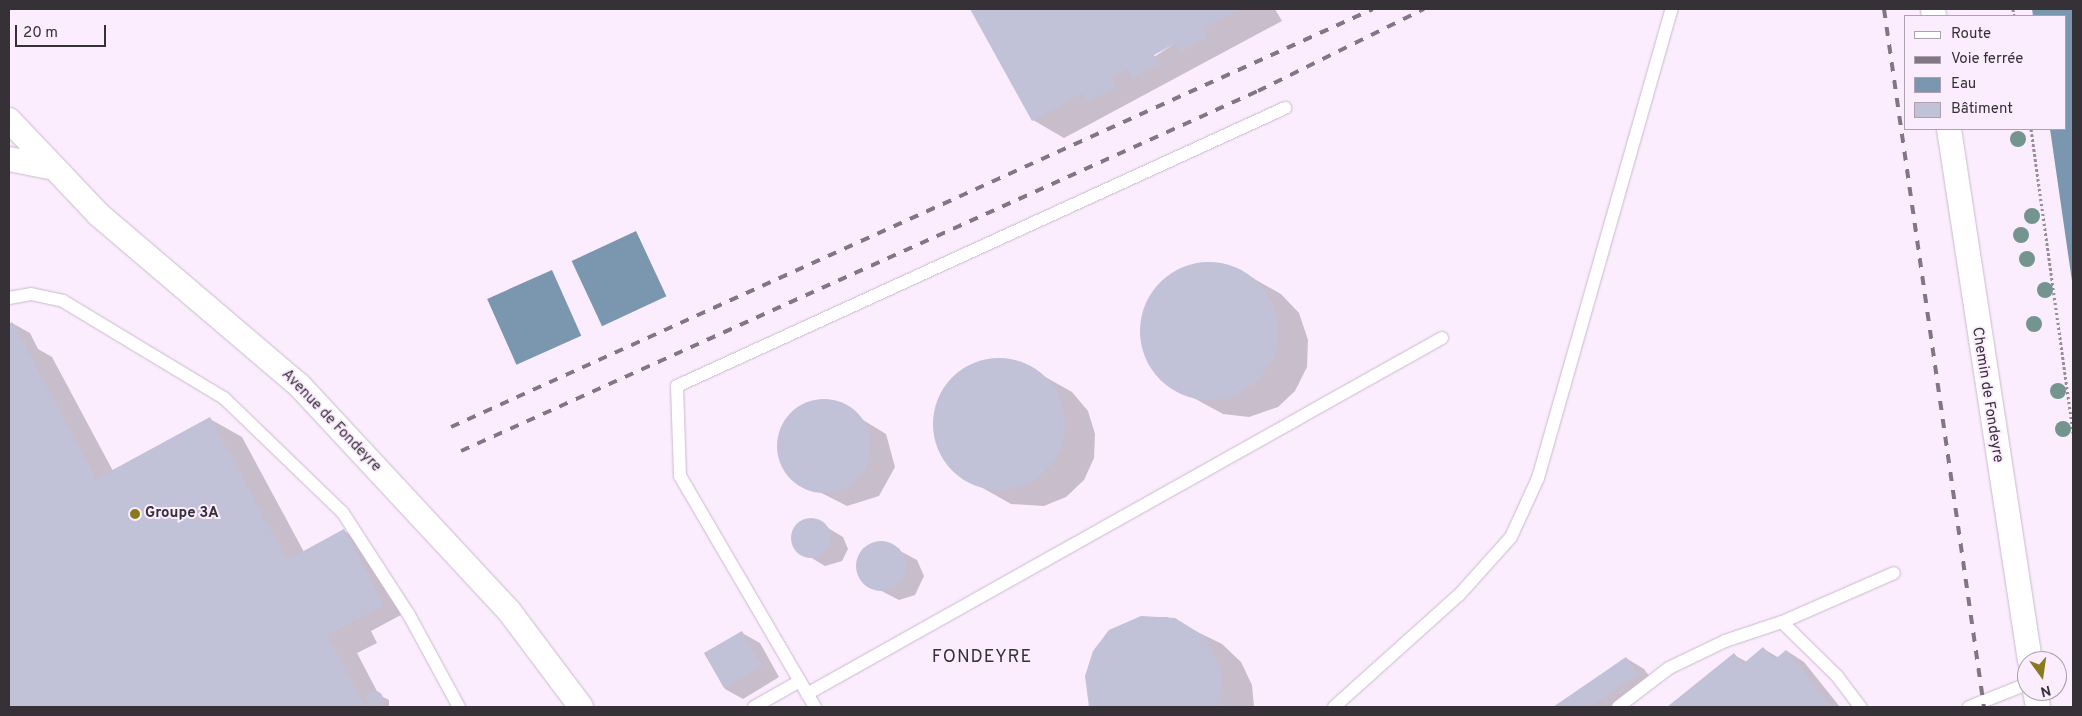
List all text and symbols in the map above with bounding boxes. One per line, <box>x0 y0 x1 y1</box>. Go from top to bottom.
scale bar <box>18 15 109 47</box>
legend <box>1904 15 2067 130</box>
text: 20 m <box>23 24 58 43</box>
text: Route <box>1951 25 1991 44</box>
text: Voie ferrée <box>1951 50 2023 69</box>
text: Eau <box>1951 75 1976 94</box>
text: Bâtiment <box>1951 100 2013 119</box>
street label: Chemin de Fondeyre <box>1967 326 2007 464</box>
street label: Avenue de Fondeyre <box>277 366 385 476</box>
place label: Groupe 3A <box>145 505 219 523</box>
marker: Groupe 3A <box>129 508 141 520</box>
district label: FONDEYRE <box>931 647 1033 669</box>
north arrow <box>2017 651 2067 701</box>
text: N <box>2039 681 2052 700</box>

